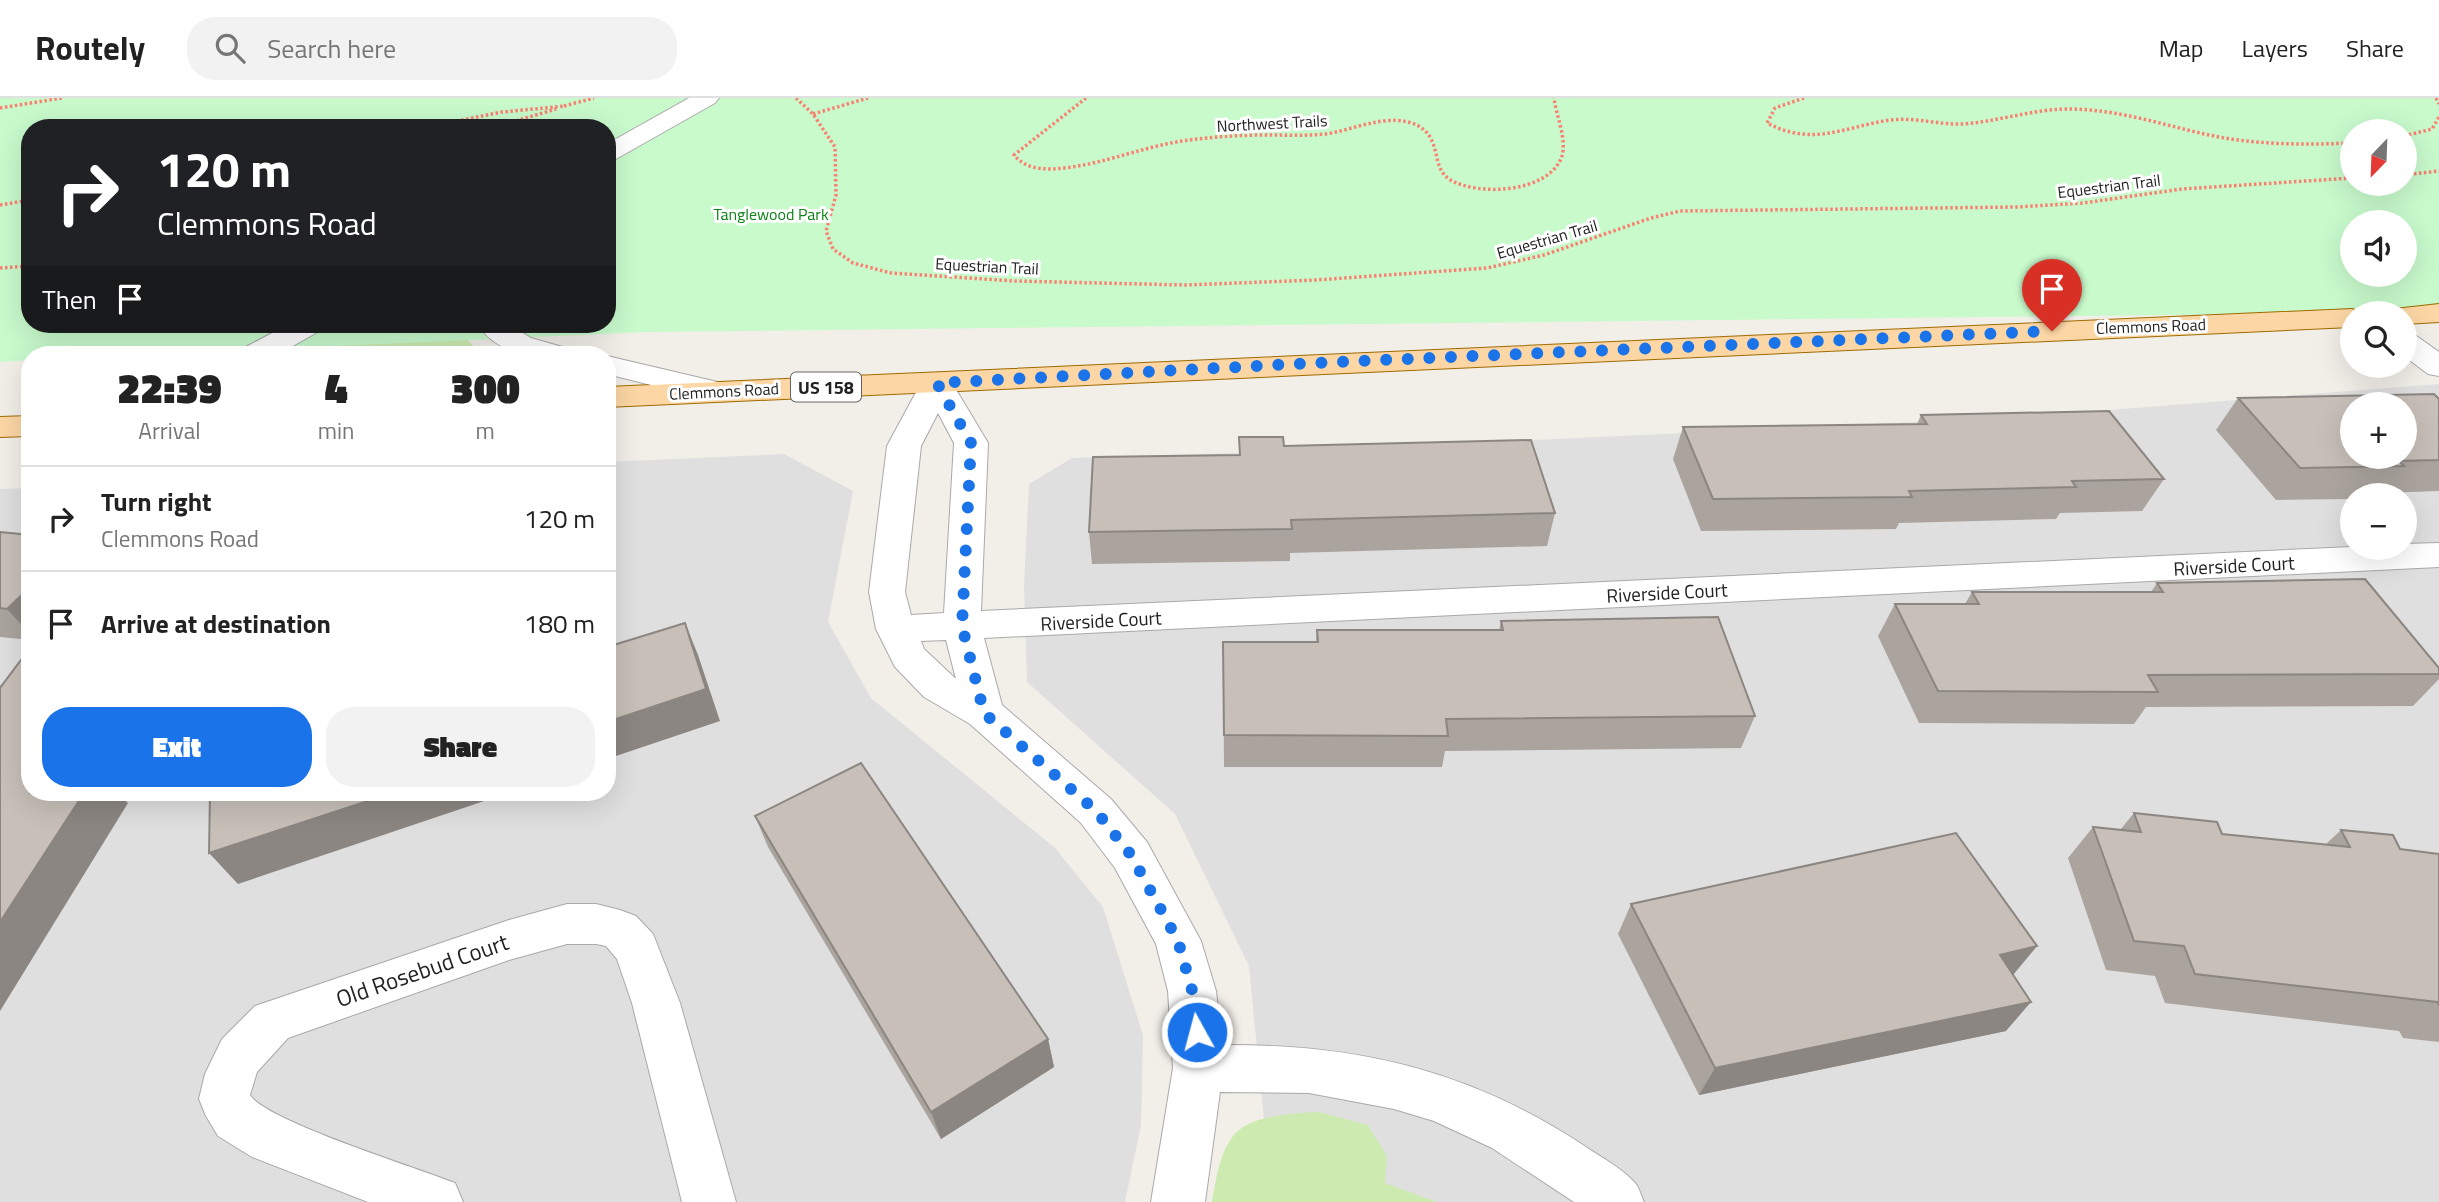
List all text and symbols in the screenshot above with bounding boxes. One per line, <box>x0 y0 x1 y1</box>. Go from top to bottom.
search box <box>187 17 677 80</box>
text: Routely <box>35 23 145 73</box>
icon: search <box>211 29 249 67</box>
text: Search here <box>267 29 396 68</box>
text: Map <box>2159 30 2204 66</box>
text: Layers <box>2242 30 2308 66</box>
text: Share <box>2346 30 2404 66</box>
street label: Northwest Trails <box>1216 108 1328 138</box>
north arrow <box>2340 119 2417 196</box>
map controls <box>2340 119 2417 560</box>
text: 120 m <box>157 131 291 206</box>
icon: right <box>42 147 133 238</box>
street label: Equestrian Trail <box>2056 168 2162 204</box>
text: Clemmons Road <box>157 199 377 247</box>
park label: Tanglewood Park <box>713 202 829 226</box>
button: sound <box>2340 210 2417 287</box>
street label: Equestrian Trail <box>1494 213 1600 265</box>
street label: Equestrian Trail <box>935 251 1039 281</box>
pin <box>2022 259 2082 331</box>
icon: arrive <box>2033 270 2071 308</box>
text: Then <box>42 280 97 319</box>
icon: arrive <box>111 280 149 318</box>
button: search <box>2340 301 2417 378</box>
street label: Clemmons Road <box>2096 312 2206 340</box>
text: 22:39 <box>117 355 222 419</box>
text: 4 <box>325 355 348 419</box>
text: 300 <box>451 355 520 419</box>
road number: US 158 <box>791 372 861 402</box>
street label: Clemmons Road <box>669 376 779 406</box>
button: + <box>2340 392 2417 469</box>
text: Arrival <box>138 413 201 448</box>
text: min <box>318 413 354 448</box>
text: m <box>476 413 495 448</box>
text: Turn right <box>101 482 212 521</box>
button: − <box>2340 483 2417 560</box>
text: 120 m <box>524 499 595 538</box>
icon: right <box>42 500 80 538</box>
text: Clemmons Road <box>101 521 259 556</box>
street label: Riverside Court <box>2173 547 2296 583</box>
street label: Riverside Court <box>1606 574 1729 610</box>
street label: Riverside Court <box>1040 602 1163 638</box>
text: Arrive at destination <box>101 604 331 643</box>
text: 180 m <box>524 604 595 643</box>
icon: arrive <box>42 605 80 643</box>
button: Exit <box>42 707 312 787</box>
button: Share <box>326 707 595 787</box>
street label: Old Rosebud Court <box>331 924 513 1016</box>
position arrow <box>1160 995 1234 1069</box>

